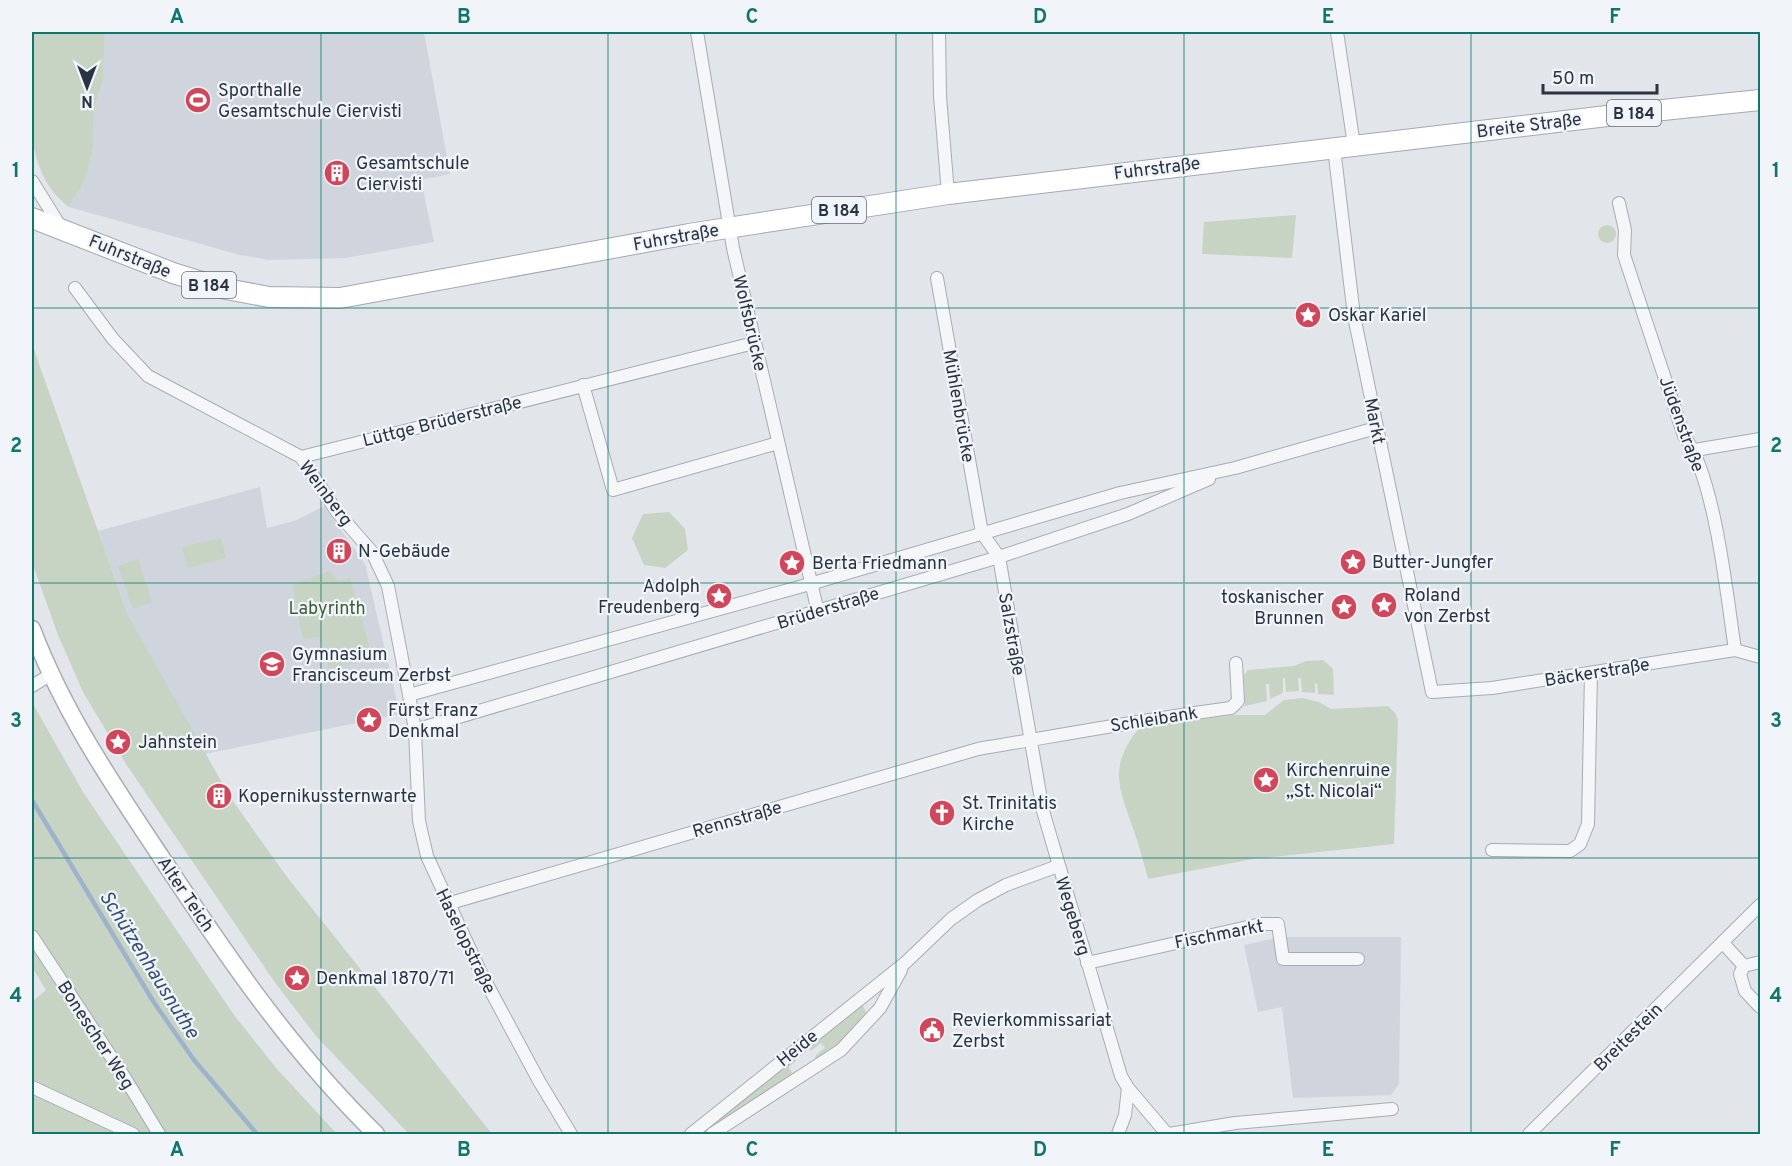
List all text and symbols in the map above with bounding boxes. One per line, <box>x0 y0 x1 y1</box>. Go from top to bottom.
text: A <box>170 5 184 31</box>
text: B <box>457 5 471 31</box>
text: C <box>746 5 758 31</box>
text: D <box>1033 5 1047 31</box>
text: E <box>1322 5 1334 31</box>
text: F <box>1609 5 1621 31</box>
north arrow <box>57 57 117 117</box>
scale bar <box>1543 57 1657 95</box>
text: 50 m <box>1552 68 1594 91</box>
place label: Sporthalle Gesamtschule Ciervisti <box>218 80 402 124</box>
sports icon: Sporthalle Gesamtschule Ciervisti <box>183 85 213 115</box>
text: N <box>81 90 93 110</box>
road number: B 184 <box>1607 100 1661 126</box>
street label: Breite Straße <box>1475 109 1583 144</box>
place label: Gesamtschule Ciervisti <box>356 153 469 197</box>
street label: Fuhrstraße <box>1113 153 1202 186</box>
building icon: Gesamtschule Ciervisti <box>322 158 352 188</box>
text: 1 <box>12 159 20 185</box>
text: 1 <box>1772 159 1780 185</box>
road number: B 184 <box>812 197 866 223</box>
street label: Fuhrstraße <box>631 220 721 257</box>
street label: Fuhrstraße <box>85 230 174 284</box>
road number: B 184 <box>182 272 236 298</box>
street label: Wolfsbrücke <box>726 273 771 374</box>
place icon: Oskar Kariel <box>1293 300 1323 330</box>
place label: Oskar Kariel <box>1328 305 1426 328</box>
street label: Mühlenbrücke <box>936 348 979 465</box>
street label: Jüdenstraße <box>1653 374 1709 476</box>
street label: Lüttge Brüderstraße <box>360 392 524 453</box>
street label: Markt <box>1358 396 1389 446</box>
text: 2 <box>10 434 22 460</box>
text: 2 <box>1770 434 1782 460</box>
street label: Weinberg <box>293 457 357 531</box>
building icon: N-Gebäude <box>324 536 354 566</box>
place label: N-Gebäude <box>358 541 450 564</box>
place icon: Butter-Jungfer <box>1338 547 1368 577</box>
place icon: Berta Friedmann <box>777 548 807 578</box>
place label: Butter-Jungfer <box>1372 552 1494 575</box>
place label: Berta Friedmann <box>812 553 947 576</box>
place label: Adolph Freudenberg <box>598 576 700 620</box>
place icon: Adolph Freudenberg <box>704 581 734 611</box>
street label: Brüderstraße <box>774 583 882 636</box>
place label: Roland von Zerbst <box>1404 585 1491 629</box>
place label: toskanischer Brunnen <box>1221 587 1324 631</box>
place icon: Roland von Zerbst <box>1369 590 1399 620</box>
street label: Salzstraße <box>992 591 1029 678</box>
place icon: toskanischer Brunnen <box>1329 592 1359 622</box>
park label: Labyrinth <box>288 598 366 621</box>
place label: Gymnasium Francisceum Zerbst <box>292 644 451 688</box>
school or university icon: Gymnasium Francisceum Zerbst <box>257 649 287 679</box>
street label: Bäckerstraße <box>1543 654 1651 693</box>
place label: Fürst Franz Denkmal <box>388 700 478 744</box>
street label: Schleibank <box>1109 702 1200 739</box>
place icon: Fürst Franz Denkmal <box>354 705 384 735</box>
text: 3 <box>10 709 22 735</box>
text: 3 <box>1770 709 1782 735</box>
place icon: Jahnstein <box>103 727 133 757</box>
place label: Jahnstein <box>138 732 217 755</box>
place label: Kirchenruine „St. Nicolai“ <box>1286 760 1390 804</box>
place icon: Kirchenruine „St. Nicolai“ <box>1251 765 1281 795</box>
building icon: Kopernikussternwarte <box>204 781 234 811</box>
place label: Kopernikussternwarte <box>238 786 417 809</box>
place label: St. Trinitatis Kirche <box>962 793 1057 837</box>
street label: Rennstraße <box>690 797 785 844</box>
church icon: St. Trinitatis Kirche <box>927 798 957 828</box>
street label: Alter Teich <box>151 853 218 937</box>
street label: Wegeberg <box>1049 874 1094 959</box>
street label: Haselopstraße <box>429 885 500 998</box>
water label: Schützenhausnuthe <box>92 886 205 1045</box>
street label: Fischmarkt <box>1173 916 1266 955</box>
place icon: Denkmal 1870/71 <box>282 963 312 993</box>
place label: Denkmal 1870/71 <box>316 968 455 991</box>
street label: Bonescher Weg <box>51 977 138 1095</box>
text: 4 <box>10 984 22 1010</box>
text: 4 <box>1770 984 1782 1010</box>
street label: Breitestein <box>1590 999 1668 1077</box>
place label: Revierkommissariat Zerbst <box>952 1010 1112 1054</box>
public building icon: Revierkommissariat Zerbst <box>917 1015 947 1045</box>
street label: Heide <box>773 1026 823 1073</box>
text: A <box>170 1138 184 1164</box>
text: B <box>457 1138 471 1164</box>
text: C <box>746 1138 758 1164</box>
text: D <box>1033 1138 1047 1164</box>
text: E <box>1322 1138 1334 1164</box>
text: F <box>1609 1138 1621 1164</box>

